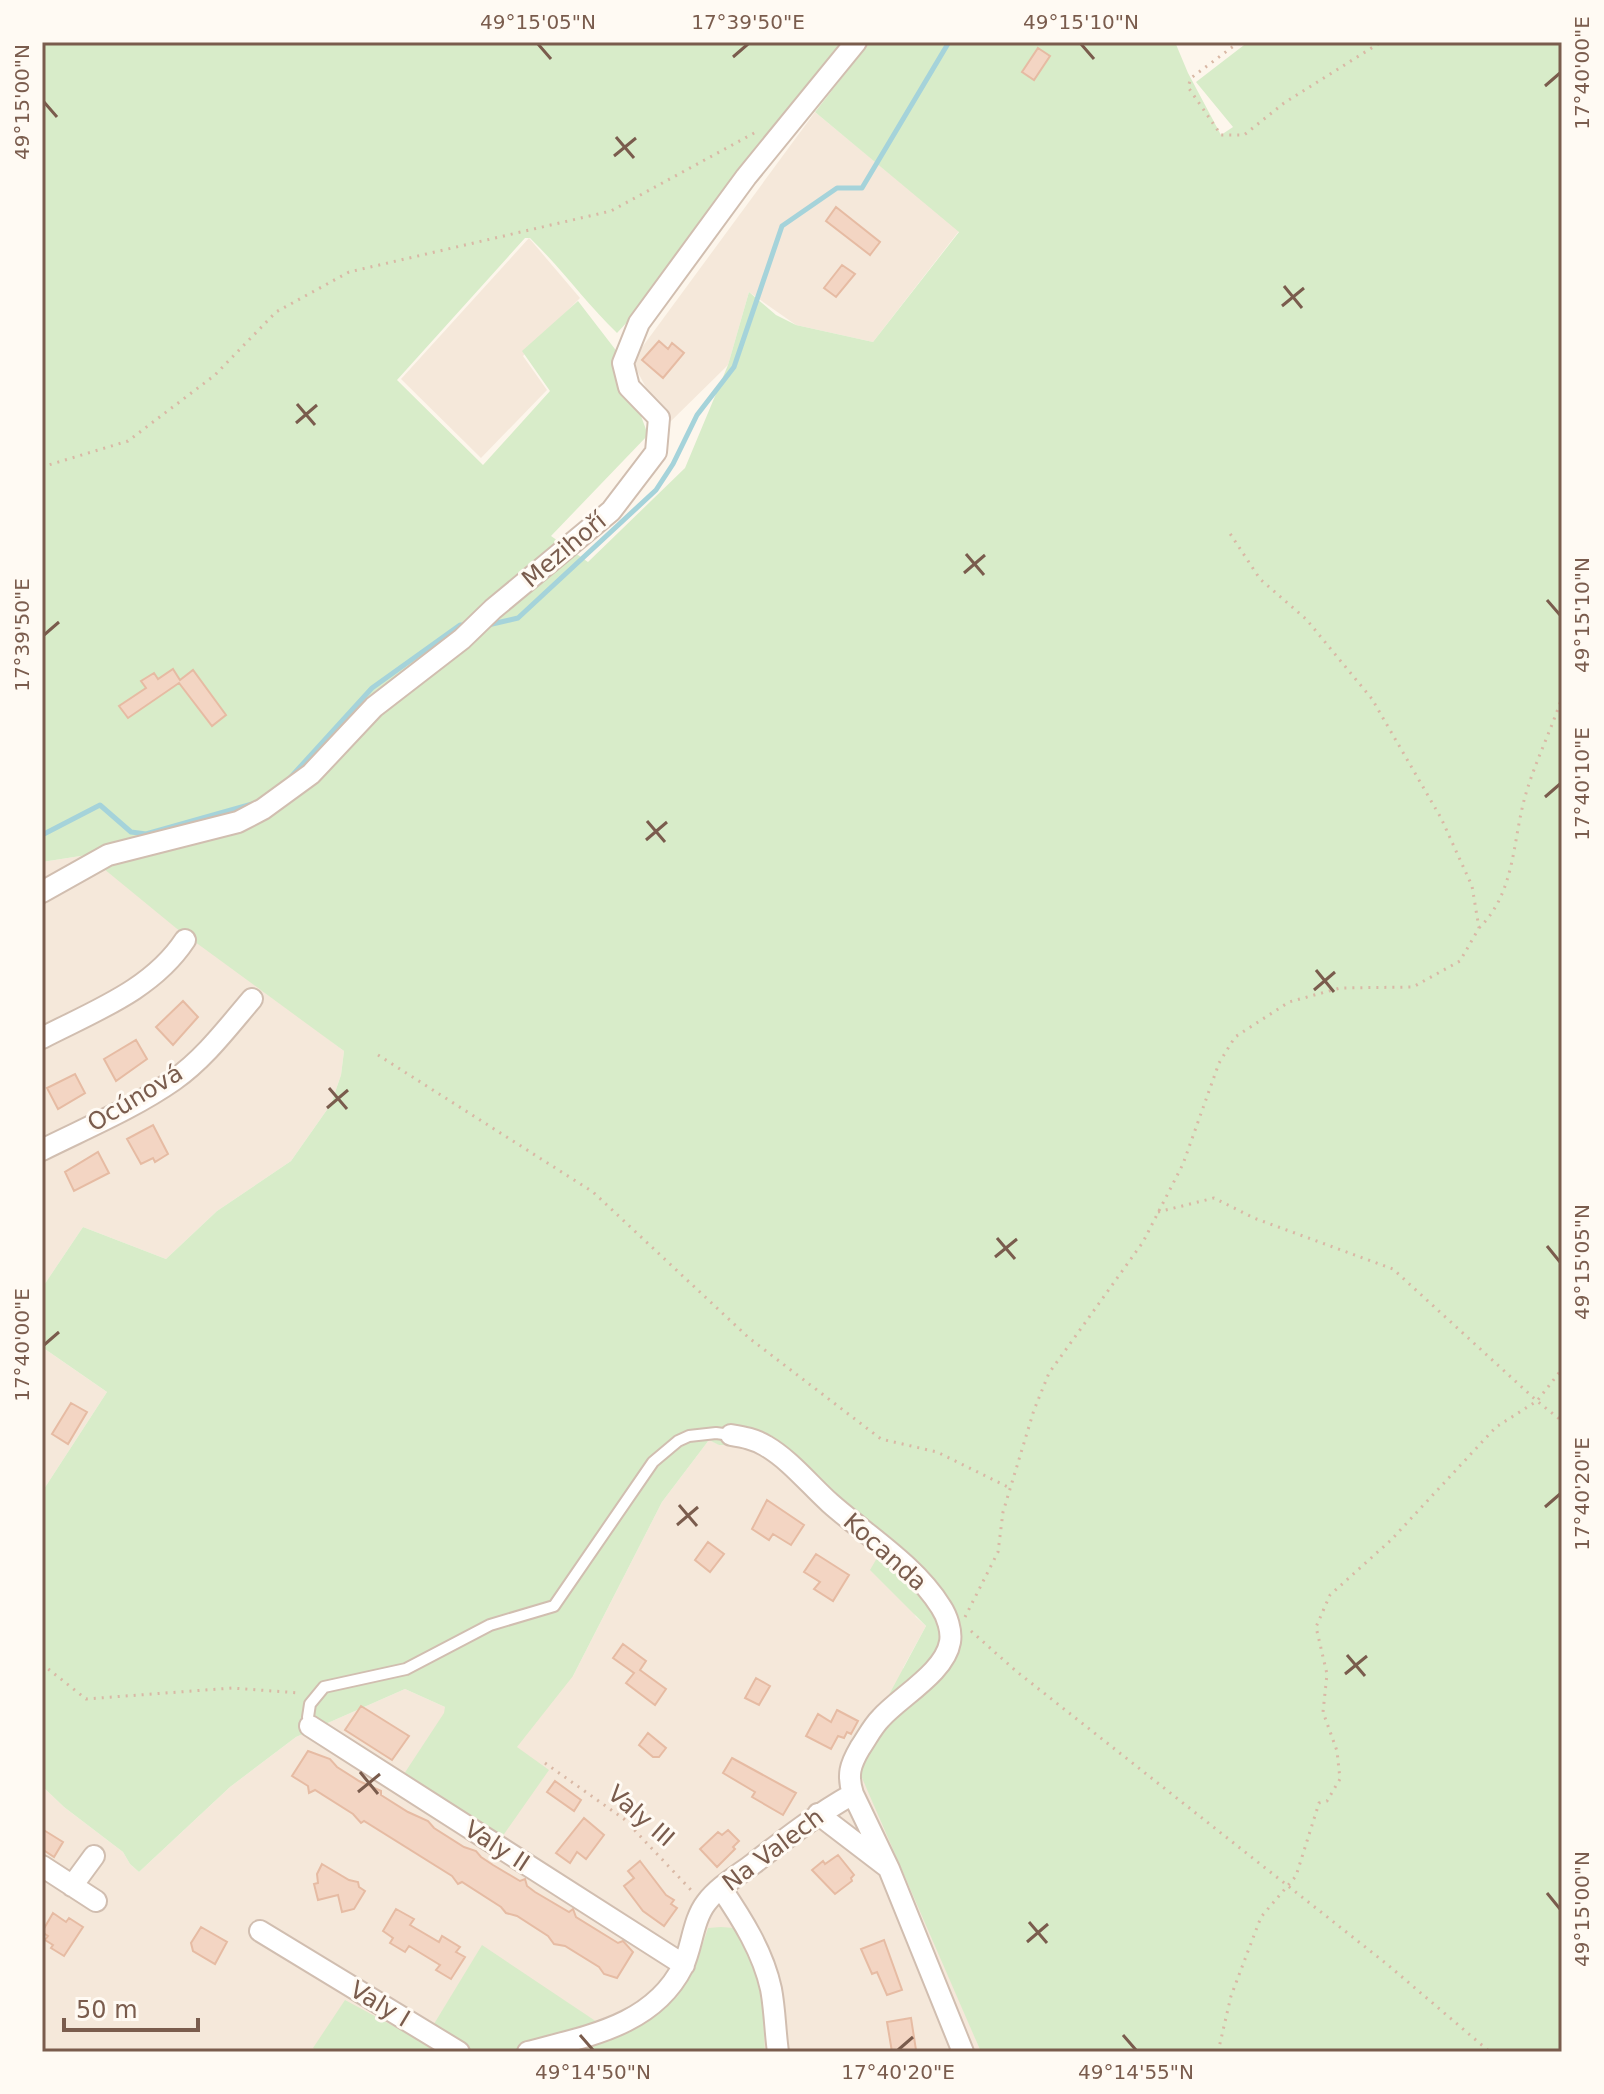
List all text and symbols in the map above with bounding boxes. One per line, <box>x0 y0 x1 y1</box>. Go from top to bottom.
text: 49°15'05"N <box>480 10 596 34</box>
text: 17°39'50"E <box>691 10 805 34</box>
text: 49°15'10"N <box>1023 10 1139 34</box>
text: 17°40'00"E <box>1570 16 1594 130</box>
text: 49°15'00"N <box>10 44 34 160</box>
street label: Mezihoří <box>516 506 613 593</box>
text: 49°15'10"N <box>1570 557 1594 673</box>
text: 17°39'50"E <box>10 578 34 692</box>
text: 17°40'10"E <box>1570 727 1594 841</box>
street label: Ocúnová <box>82 1059 188 1137</box>
text: 49°15'05"N <box>1570 1204 1594 1320</box>
text: 17°40'00"E <box>10 1288 34 1402</box>
text: 17°40'20"E <box>1570 1437 1594 1551</box>
street label: Kocanda <box>838 1507 932 1597</box>
street label: Valy III <box>602 1780 680 1852</box>
street label: Na Valech <box>717 1803 829 1897</box>
street label: Valy II <box>459 1815 535 1877</box>
text: 49°15'00"N <box>1570 1851 1594 1967</box>
street label: Valy I <box>345 1975 415 2033</box>
scale bar <box>64 1982 198 2032</box>
text: 50 m <box>76 1996 138 2024</box>
text: 49°14'50"N <box>535 2060 651 2084</box>
text: 17°40'20"E <box>841 2060 955 2084</box>
text: 49°14'55"N <box>1078 2060 1194 2084</box>

